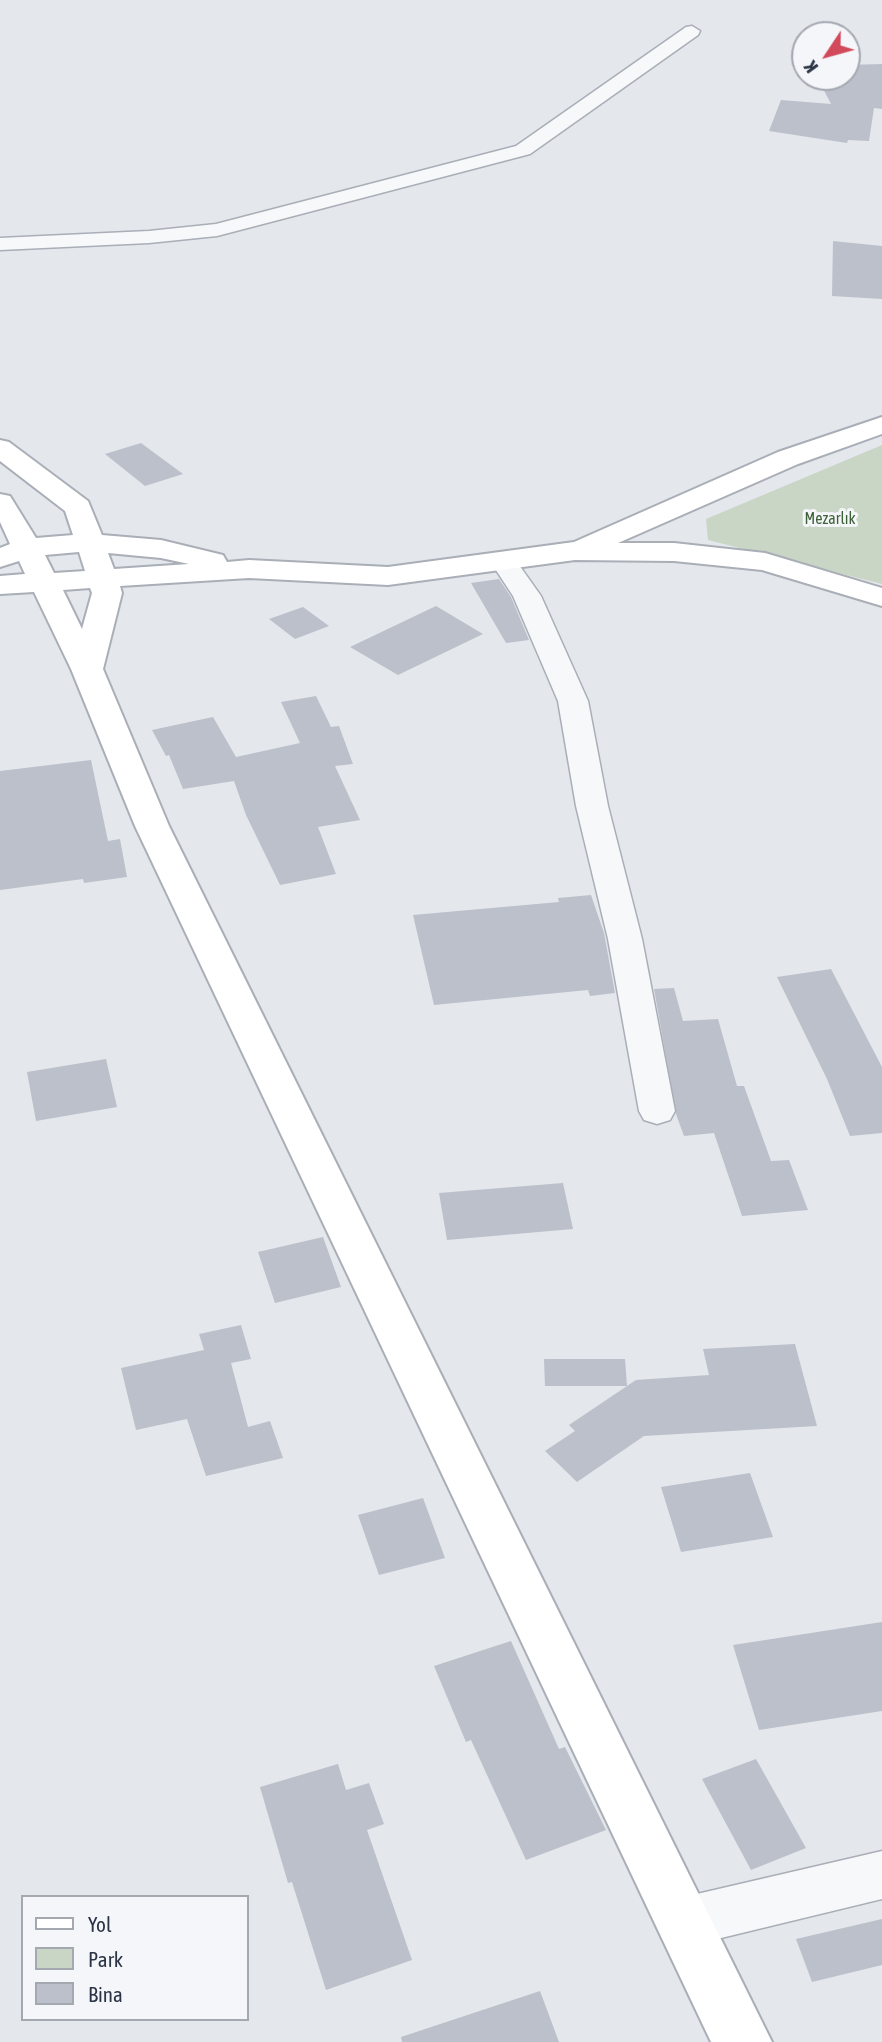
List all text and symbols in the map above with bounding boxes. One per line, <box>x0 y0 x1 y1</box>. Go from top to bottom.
north arrow <box>791 21 861 91</box>
text: K <box>799 57 822 77</box>
park label: Mezarlık <box>805 509 855 529</box>
legend <box>21 1895 248 2021</box>
text: Yol <box>88 1912 112 1936</box>
text: Park <box>88 1947 123 1971</box>
text: Bina <box>88 1982 123 2006</box>

